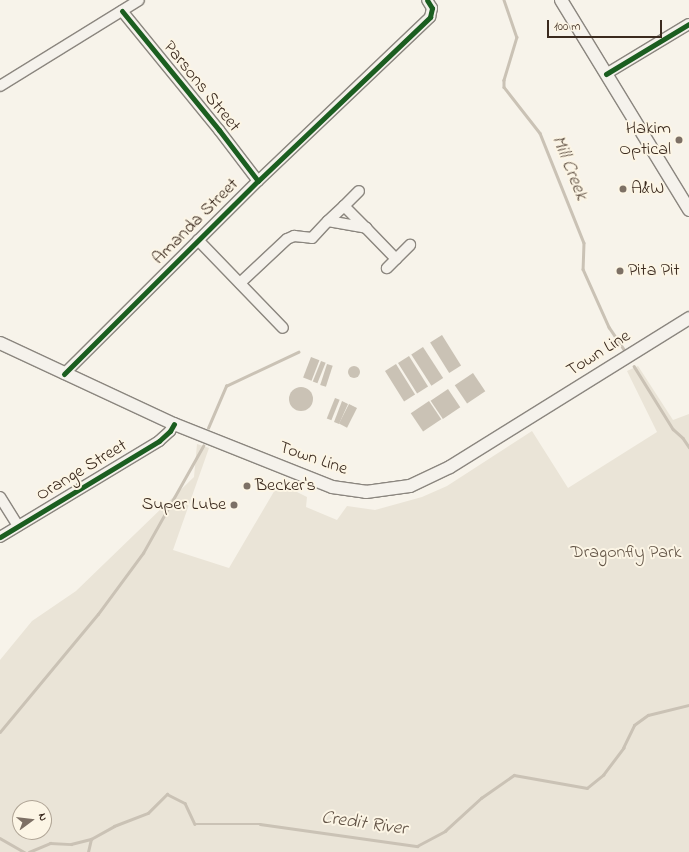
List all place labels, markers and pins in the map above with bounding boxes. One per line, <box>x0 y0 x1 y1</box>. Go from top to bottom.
place label: Hakim Optical <box>619 119 671 162</box>
marker: Hakim Optical <box>674 135 684 145</box>
place label: A&W <box>631 178 664 200</box>
marker: A&W <box>618 184 628 194</box>
place label: Pita Pit <box>628 260 679 282</box>
marker: Pita Pit <box>615 266 625 276</box>
place label: Becker's <box>255 475 316 497</box>
marker: Becker's <box>242 481 252 491</box>
place label: Super Lube <box>142 494 226 516</box>
marker: Super Lube <box>229 500 239 510</box>

